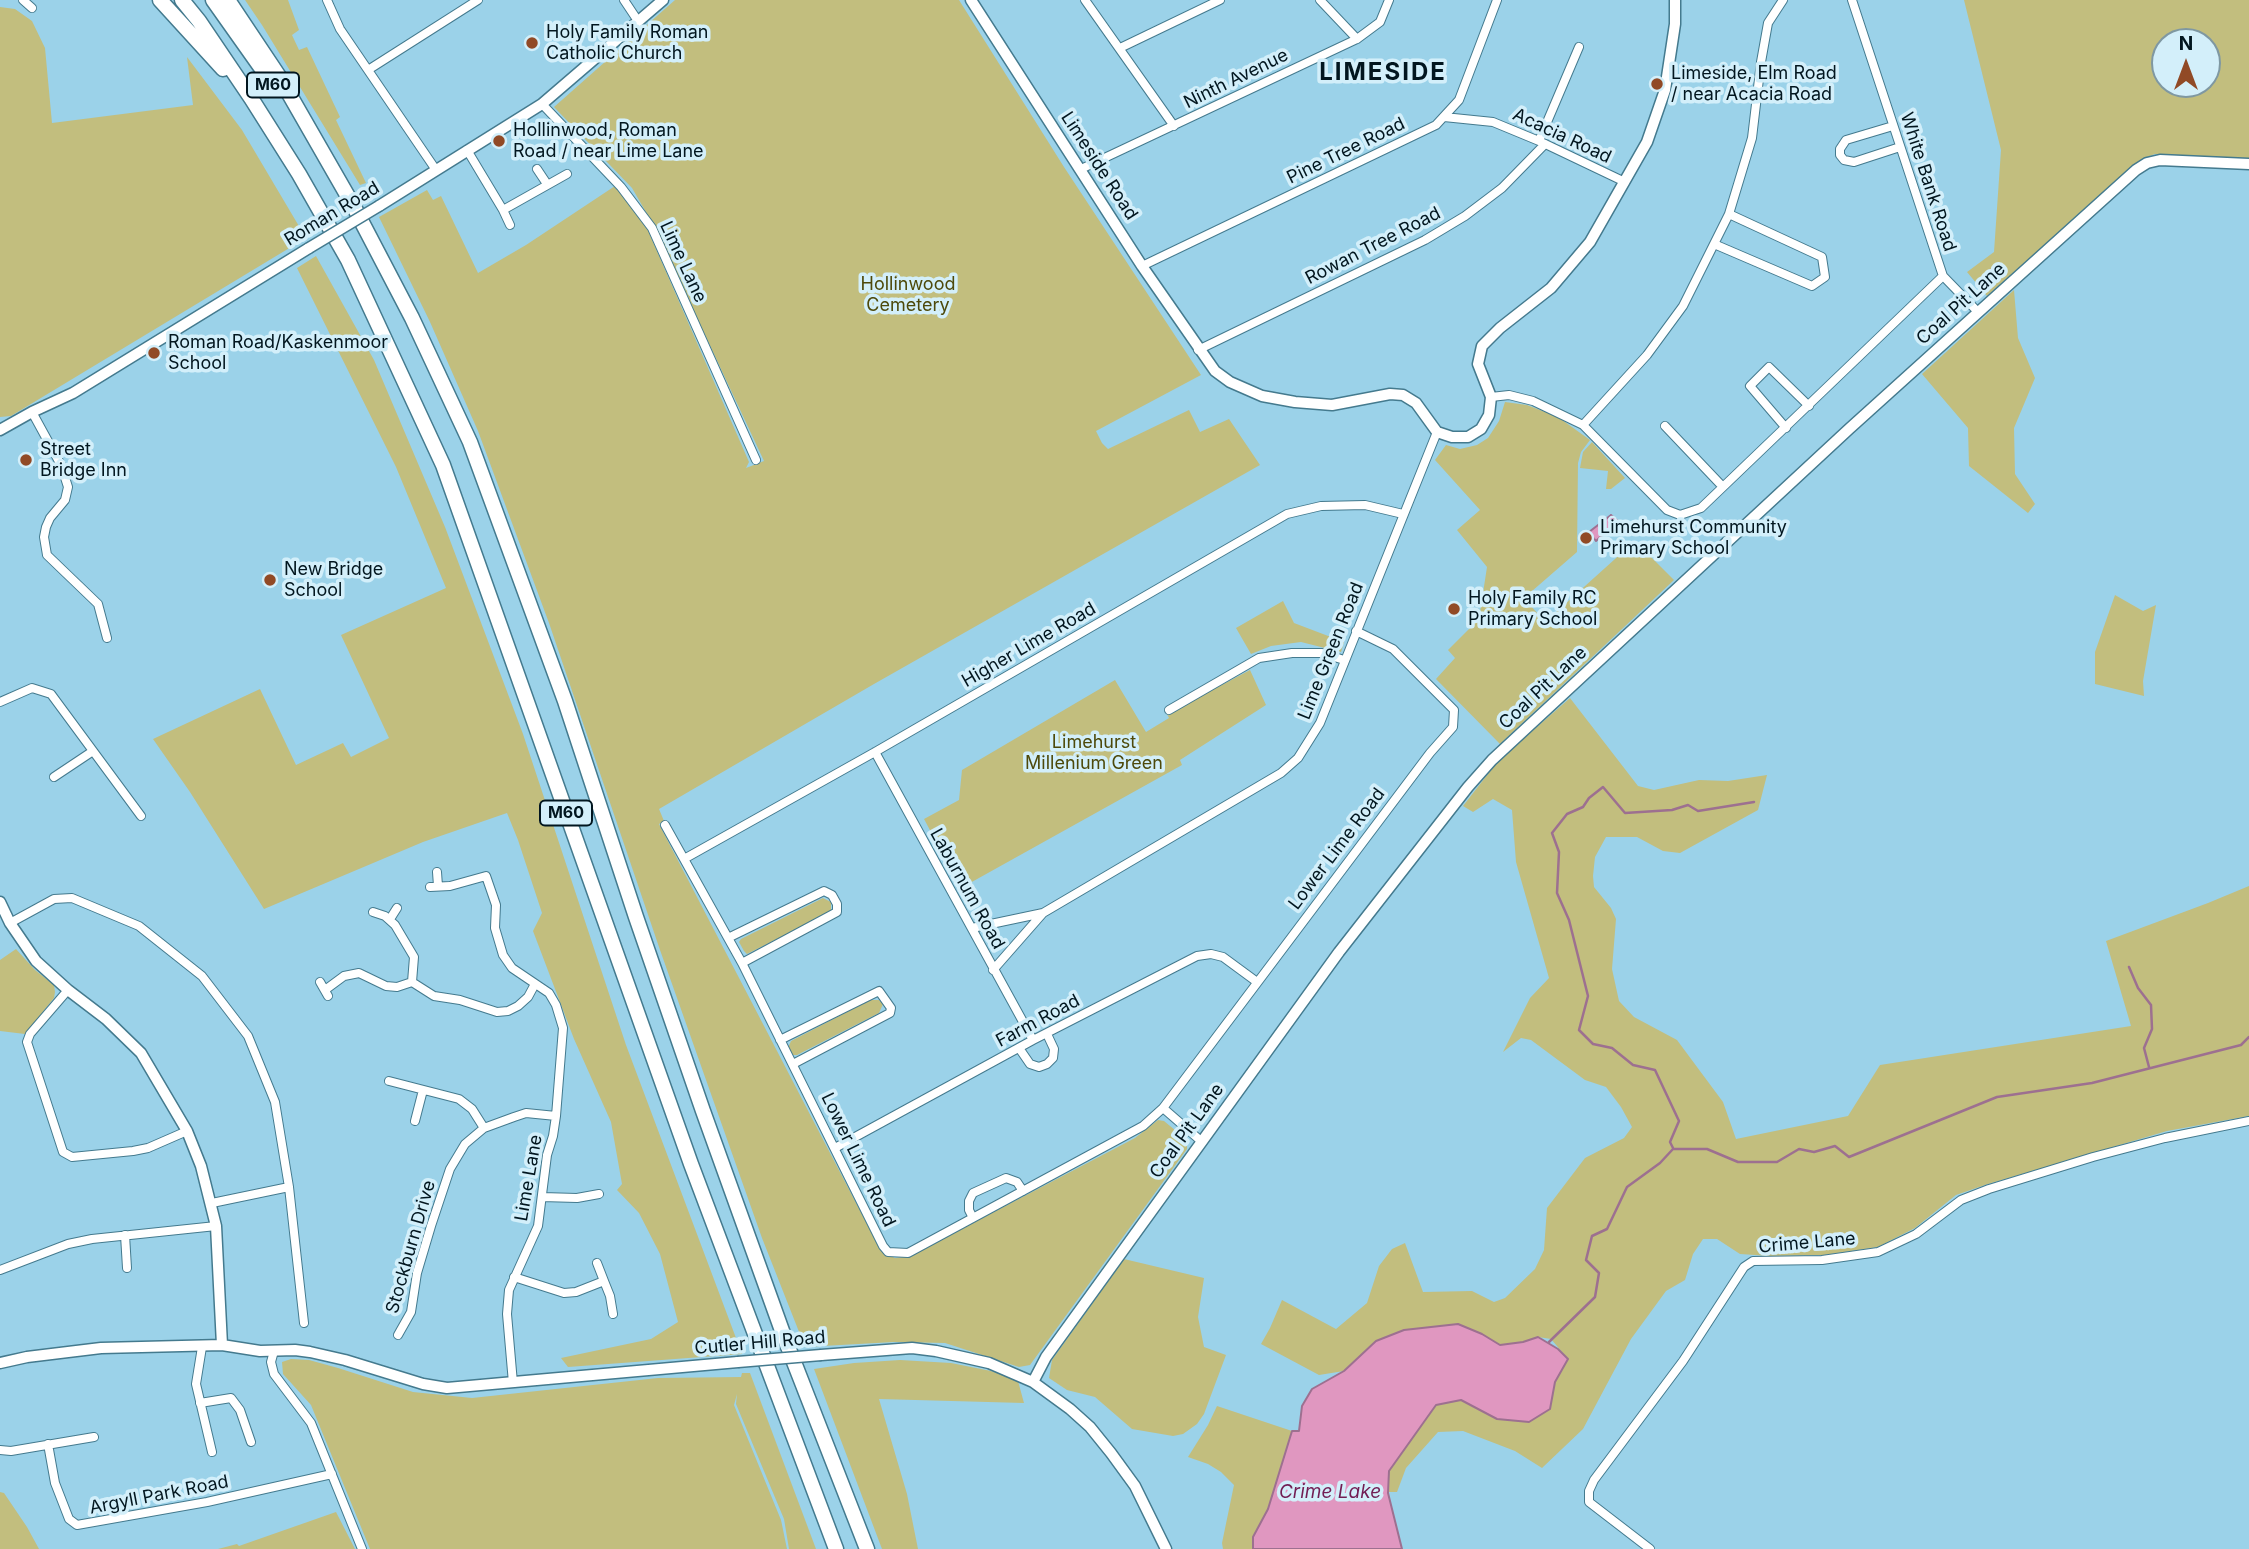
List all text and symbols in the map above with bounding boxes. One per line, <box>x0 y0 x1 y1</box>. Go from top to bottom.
place label: Holy Family Roman Catholic Church <box>546 22 708 64</box>
north arrow <box>2151 28 2221 98</box>
text: N <box>2179 32 2193 55</box>
marker: Holy Family Roman Catholic Church <box>524 35 540 51</box>
street label: Ninth Avenue <box>1180 44 1292 114</box>
district label: LIMESIDE <box>1320 59 1446 87</box>
place label: Limeside, Elm Road / near Acacia Road <box>1671 63 1837 106</box>
road number: M60 <box>247 72 299 97</box>
marker: Limeside, Elm Road / near Acacia Road <box>1649 76 1665 92</box>
street label: Acacia Road <box>1509 104 1615 168</box>
street label: Limeside Road <box>1056 108 1142 224</box>
street label: White Bank Road <box>1895 110 1961 254</box>
street label: Pine Tree Road <box>1283 113 1409 189</box>
place label: Hollinwood, Roman Road / near Lime Lane <box>513 120 704 162</box>
marker: Hollinwood, Roman Road / near Lime Lane <box>491 133 507 149</box>
street label: Roman Road <box>281 177 383 251</box>
street label: Rowan Tree Road <box>1302 203 1444 289</box>
street label: Lime Lane <box>655 218 711 306</box>
street label: Coal Pit Lane <box>1912 259 2010 349</box>
park label: Hollinwood Cemetery <box>861 274 955 316</box>
place label: Roman Road/Kaskenmoor School <box>168 332 388 374</box>
marker: Roman Road/Kaskenmoor School <box>146 345 162 361</box>
place label: Street Bridge Inn <box>40 439 127 482</box>
marker: Street Bridge Inn <box>18 452 34 468</box>
place label: Limehurst Community Primary School <box>1600 517 1787 560</box>
marker: Limehurst Community Primary School <box>1578 530 1594 546</box>
place label: New Bridge School <box>284 559 383 602</box>
marker: New Bridge School <box>262 572 278 588</box>
street label: Lime Green Road <box>1294 579 1368 723</box>
place label: Holy Family RC Primary School <box>1468 588 1597 630</box>
street label: Higher Lime Road <box>958 598 1100 692</box>
marker: Holy Family RC Primary School <box>1446 601 1462 617</box>
street label: Coal Pit Lane <box>1495 642 1591 734</box>
park label: Limehurst Millenium Green <box>1025 732 1163 774</box>
street label: Lower Lime Road <box>1284 784 1390 914</box>
road number: M60 <box>540 800 592 826</box>
street label: Laburnum Road <box>925 825 1009 953</box>
street label: Farm Road <box>992 990 1084 1052</box>
street label: Coal Pit Lane <box>1145 1079 1229 1183</box>
street label: Lower Lime Road <box>816 1089 900 1231</box>
street label: Lime Lane <box>511 1133 547 1223</box>
street label: Stockburn Drive <box>382 1178 440 1316</box>
street label: Crime Lane <box>1758 1228 1856 1258</box>
street label: Cutler Hill Road <box>694 1327 826 1359</box>
street label: Argyll Park Road <box>88 1471 230 1519</box>
water label: Crime Lake <box>1279 1481 1381 1503</box>

